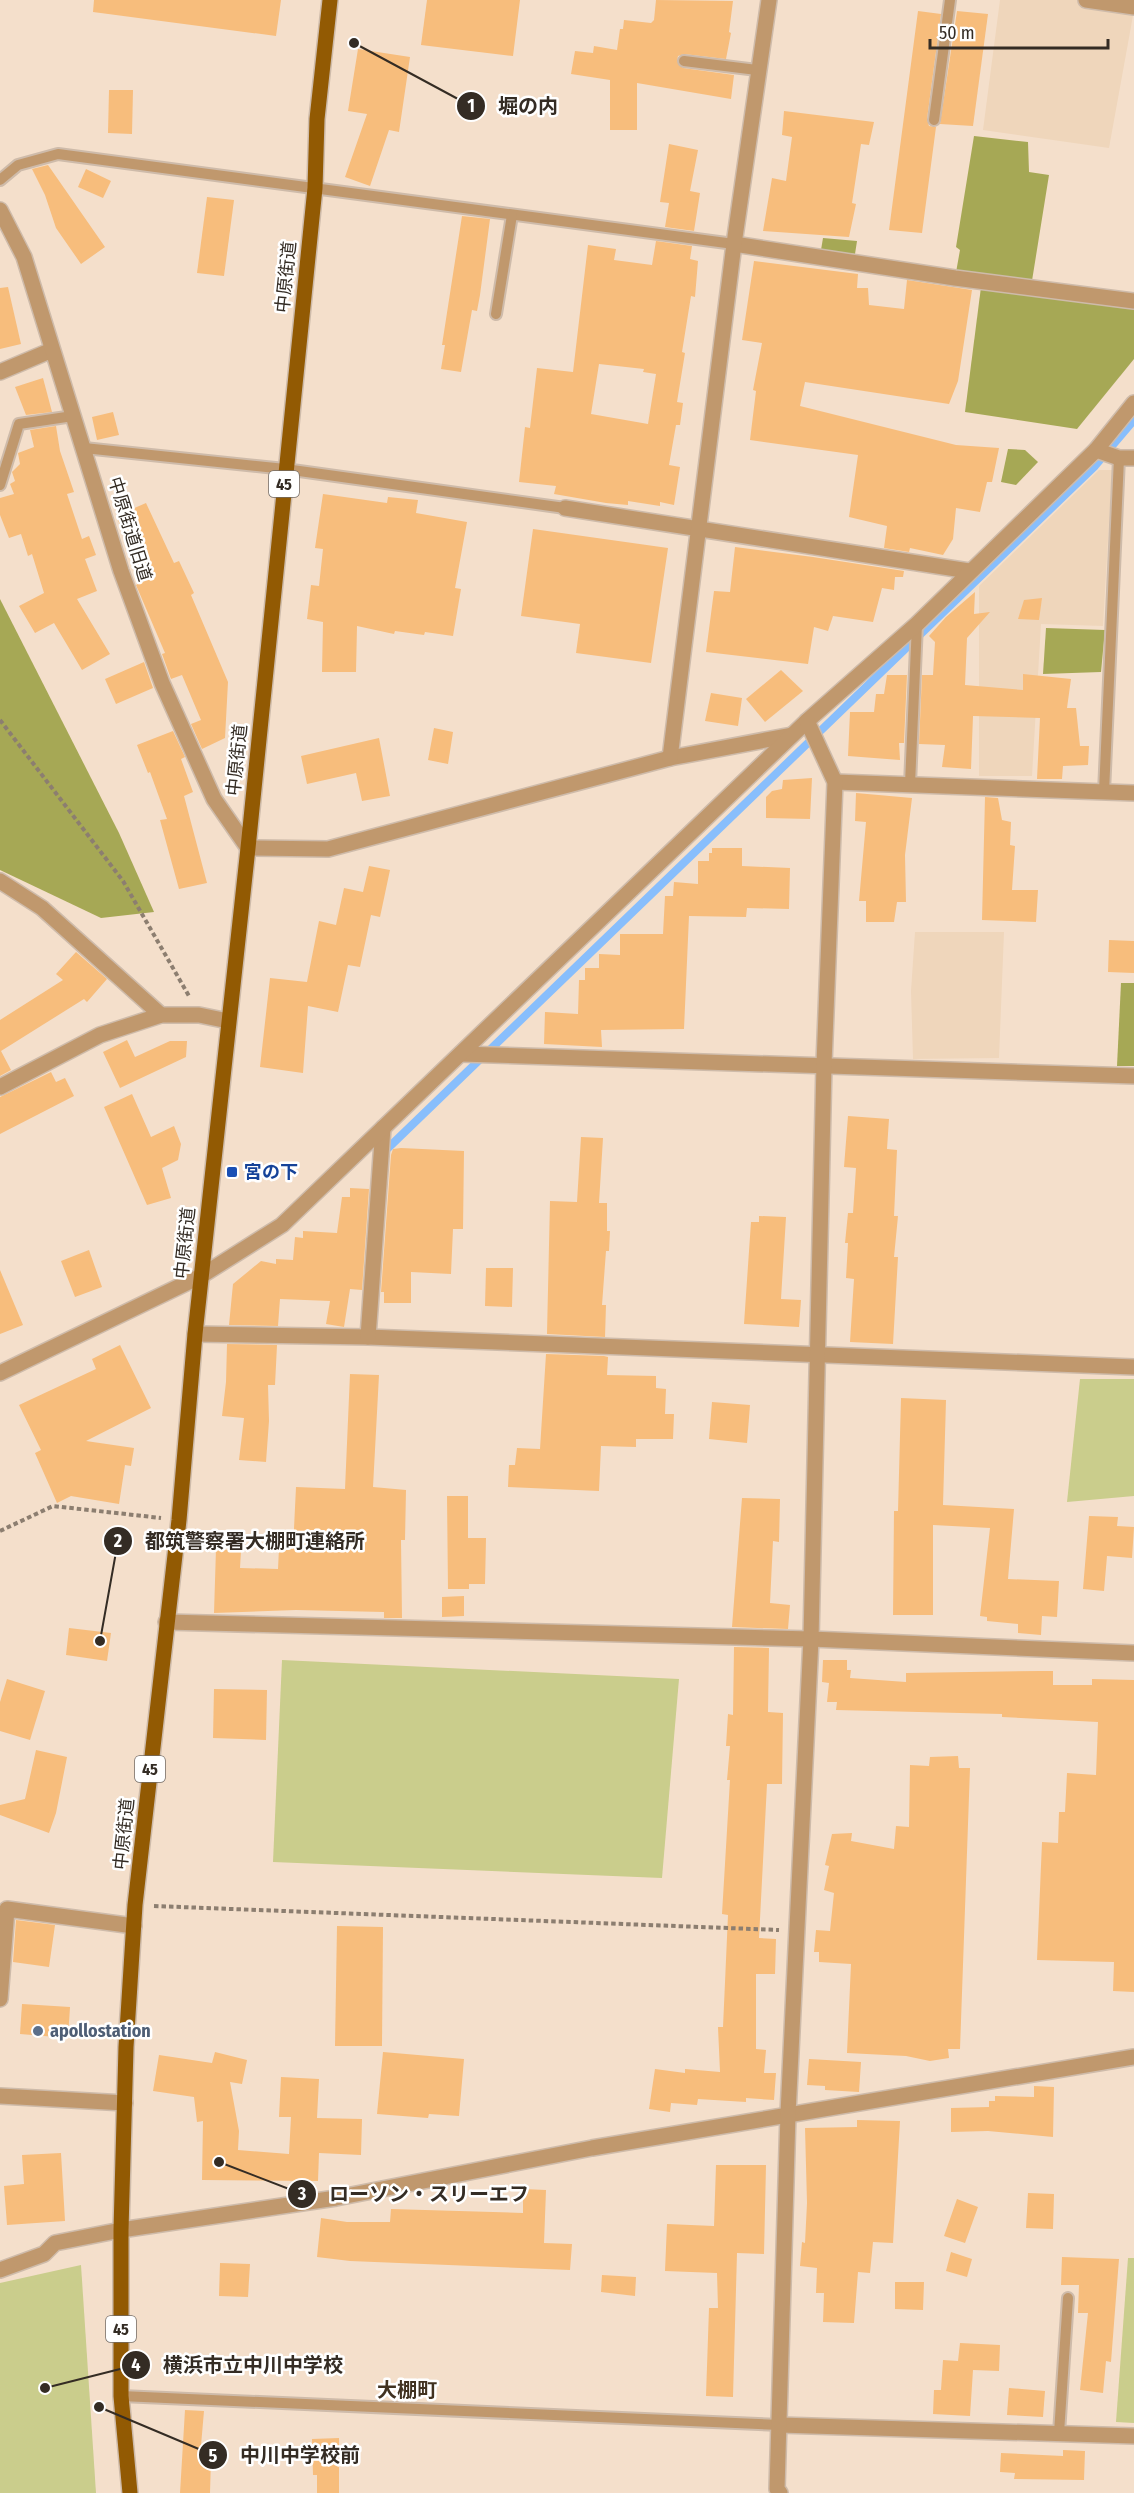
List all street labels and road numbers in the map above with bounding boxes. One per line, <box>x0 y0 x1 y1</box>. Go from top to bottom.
street label: 中原街道 <box>271 240 301 314</box>
road number: 45 <box>269 471 299 497</box>
street label: 中原街道旧道 <box>104 474 156 584</box>
street label: 中原街道 <box>222 723 252 797</box>
street label: 中原街道 <box>170 1206 200 1280</box>
road number: 45 <box>135 1756 165 1782</box>
street label: 中原街道 <box>109 1797 139 1871</box>
road number: 45 <box>106 2316 136 2342</box>

